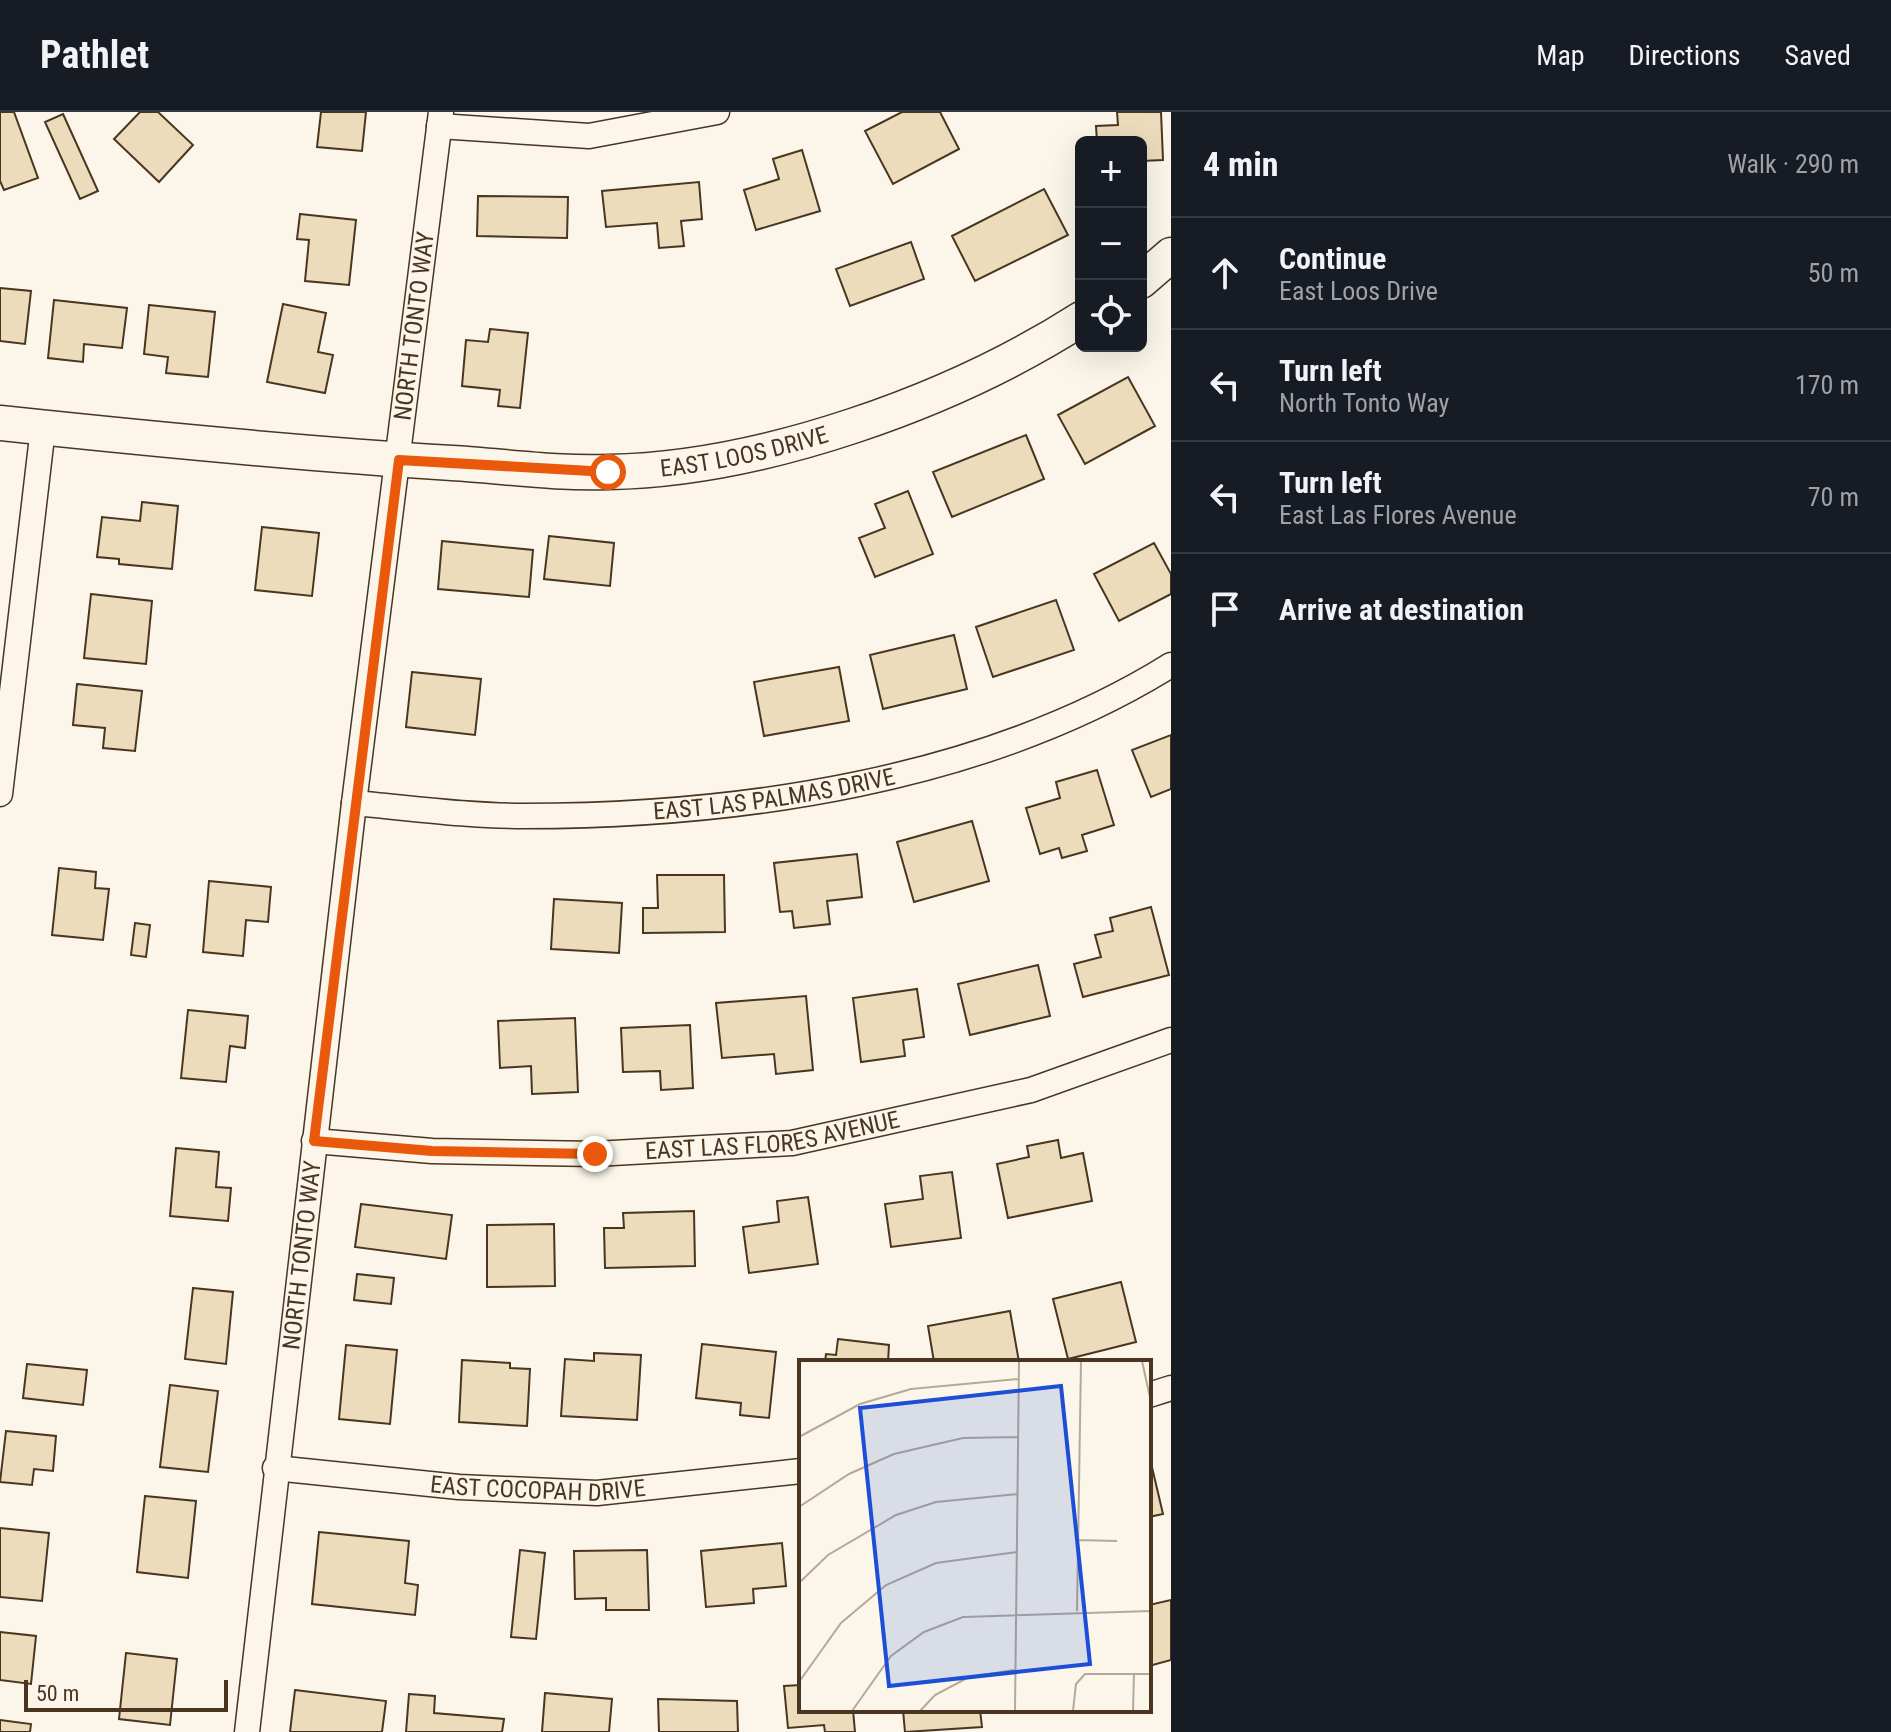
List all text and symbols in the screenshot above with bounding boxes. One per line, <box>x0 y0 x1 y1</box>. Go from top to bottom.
text: Pathlet <box>40 33 149 77</box>
text: Map <box>1536 39 1585 72</box>
text: Directions <box>1629 39 1740 72</box>
text: Saved <box>1784 39 1851 72</box>
map controls <box>1075 136 1147 352</box>
button: + <box>1075 136 1147 208</box>
text: 4 min <box>1203 144 1279 184</box>
text: Walk · 290 m <box>1727 149 1859 179</box>
button: − <box>1075 208 1147 280</box>
street label: NORTH TONTO WAY <box>388 230 440 422</box>
text: Continue <box>1279 241 1386 276</box>
icon: ahead <box>1203 251 1247 295</box>
text: 50 m <box>1808 258 1859 288</box>
text: East Loos Drive <box>1279 276 1438 306</box>
button: locate <box>1075 280 1147 352</box>
text: Turn left <box>1279 353 1382 388</box>
icon: left <box>1203 363 1247 407</box>
text: 170 m <box>1795 370 1859 400</box>
text: North Tonto Way <box>1279 388 1449 418</box>
street label: EAST LOOS DRIVE <box>659 421 832 483</box>
route start <box>590 454 626 490</box>
text: Turn left <box>1279 465 1382 500</box>
icon: left <box>1203 475 1247 519</box>
text: 70 m <box>1808 482 1859 512</box>
text: East Las Flores Avenue <box>1279 500 1517 530</box>
icon: arrive <box>1203 587 1247 631</box>
text: Arrive at destination <box>1279 592 1524 627</box>
street label: EAST LAS PALMAS DRIVE <box>652 762 898 826</box>
street label: EAST LAS FLORES AVENUE <box>644 1106 902 1165</box>
route end <box>577 1136 613 1172</box>
street label: NORTH TONTO WAY <box>277 1159 327 1351</box>
inset map <box>799 1360 1151 1712</box>
street label: EAST COCOPAH DRIVE <box>429 1470 647 1507</box>
scale bar <box>24 1676 228 1712</box>
text: 50 m <box>36 1681 79 1706</box>

